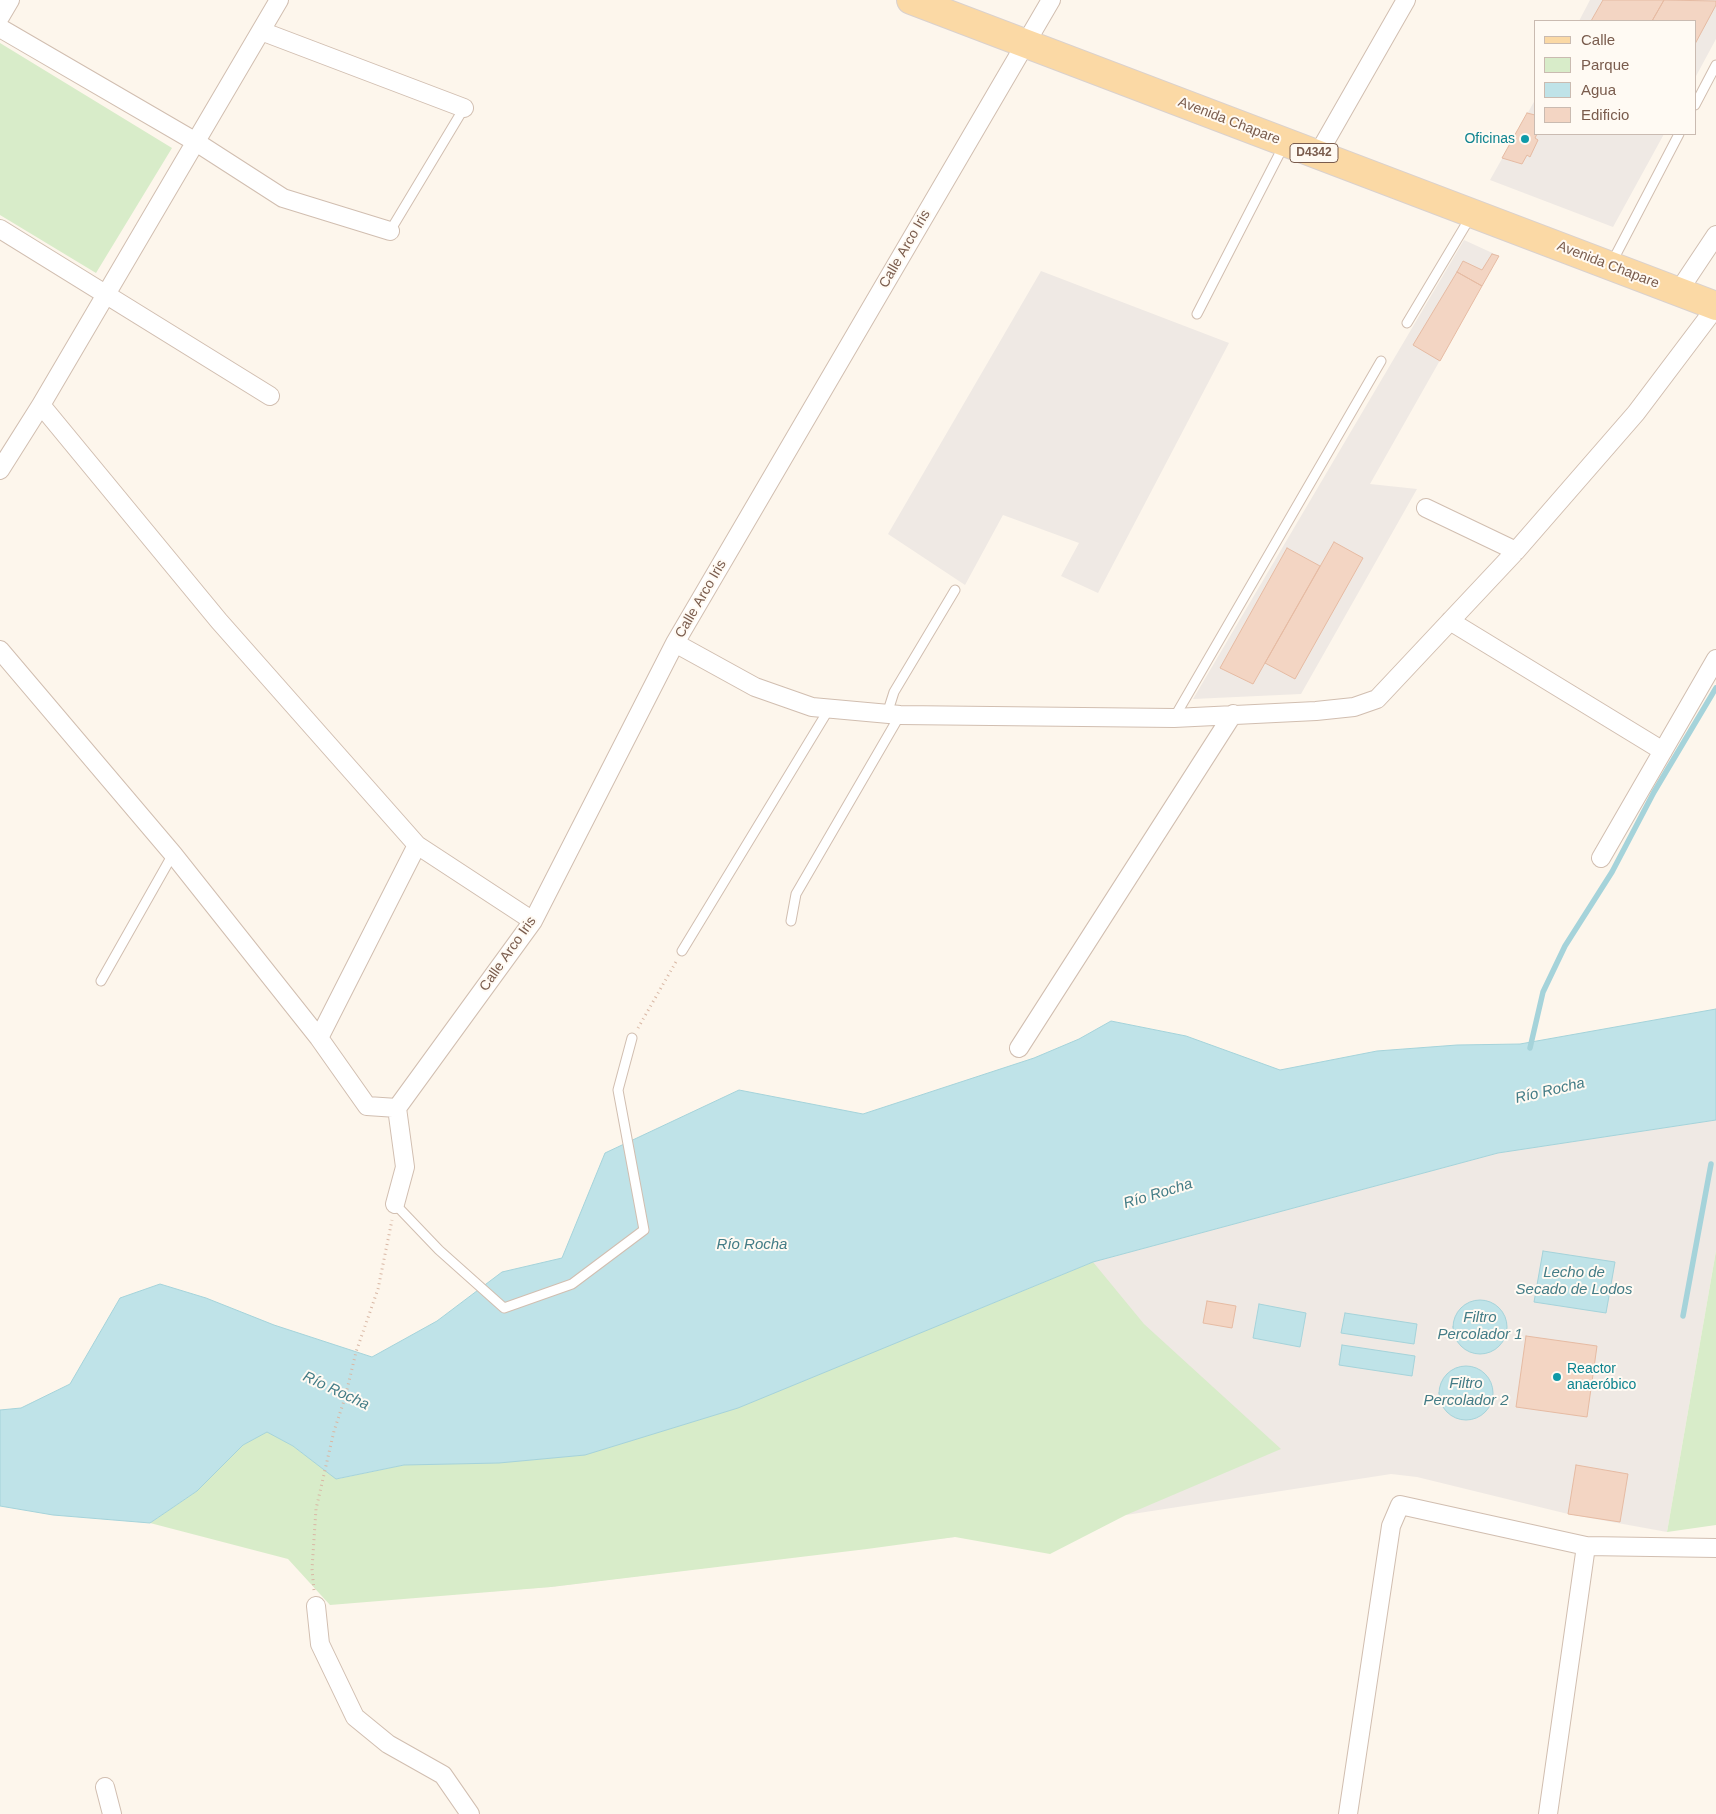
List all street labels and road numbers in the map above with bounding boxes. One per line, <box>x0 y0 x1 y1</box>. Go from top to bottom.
street label: Avenida Chapare <box>1176 94 1282 148</box>
road number: D4342 <box>1290 144 1338 162</box>
street label: Calle Arco Iris <box>876 207 934 291</box>
street label: Avenida Chapare <box>1555 238 1661 292</box>
street label: Calle Arco Iris <box>672 557 730 641</box>
street label: Calle Arco Iris <box>476 913 540 995</box>

